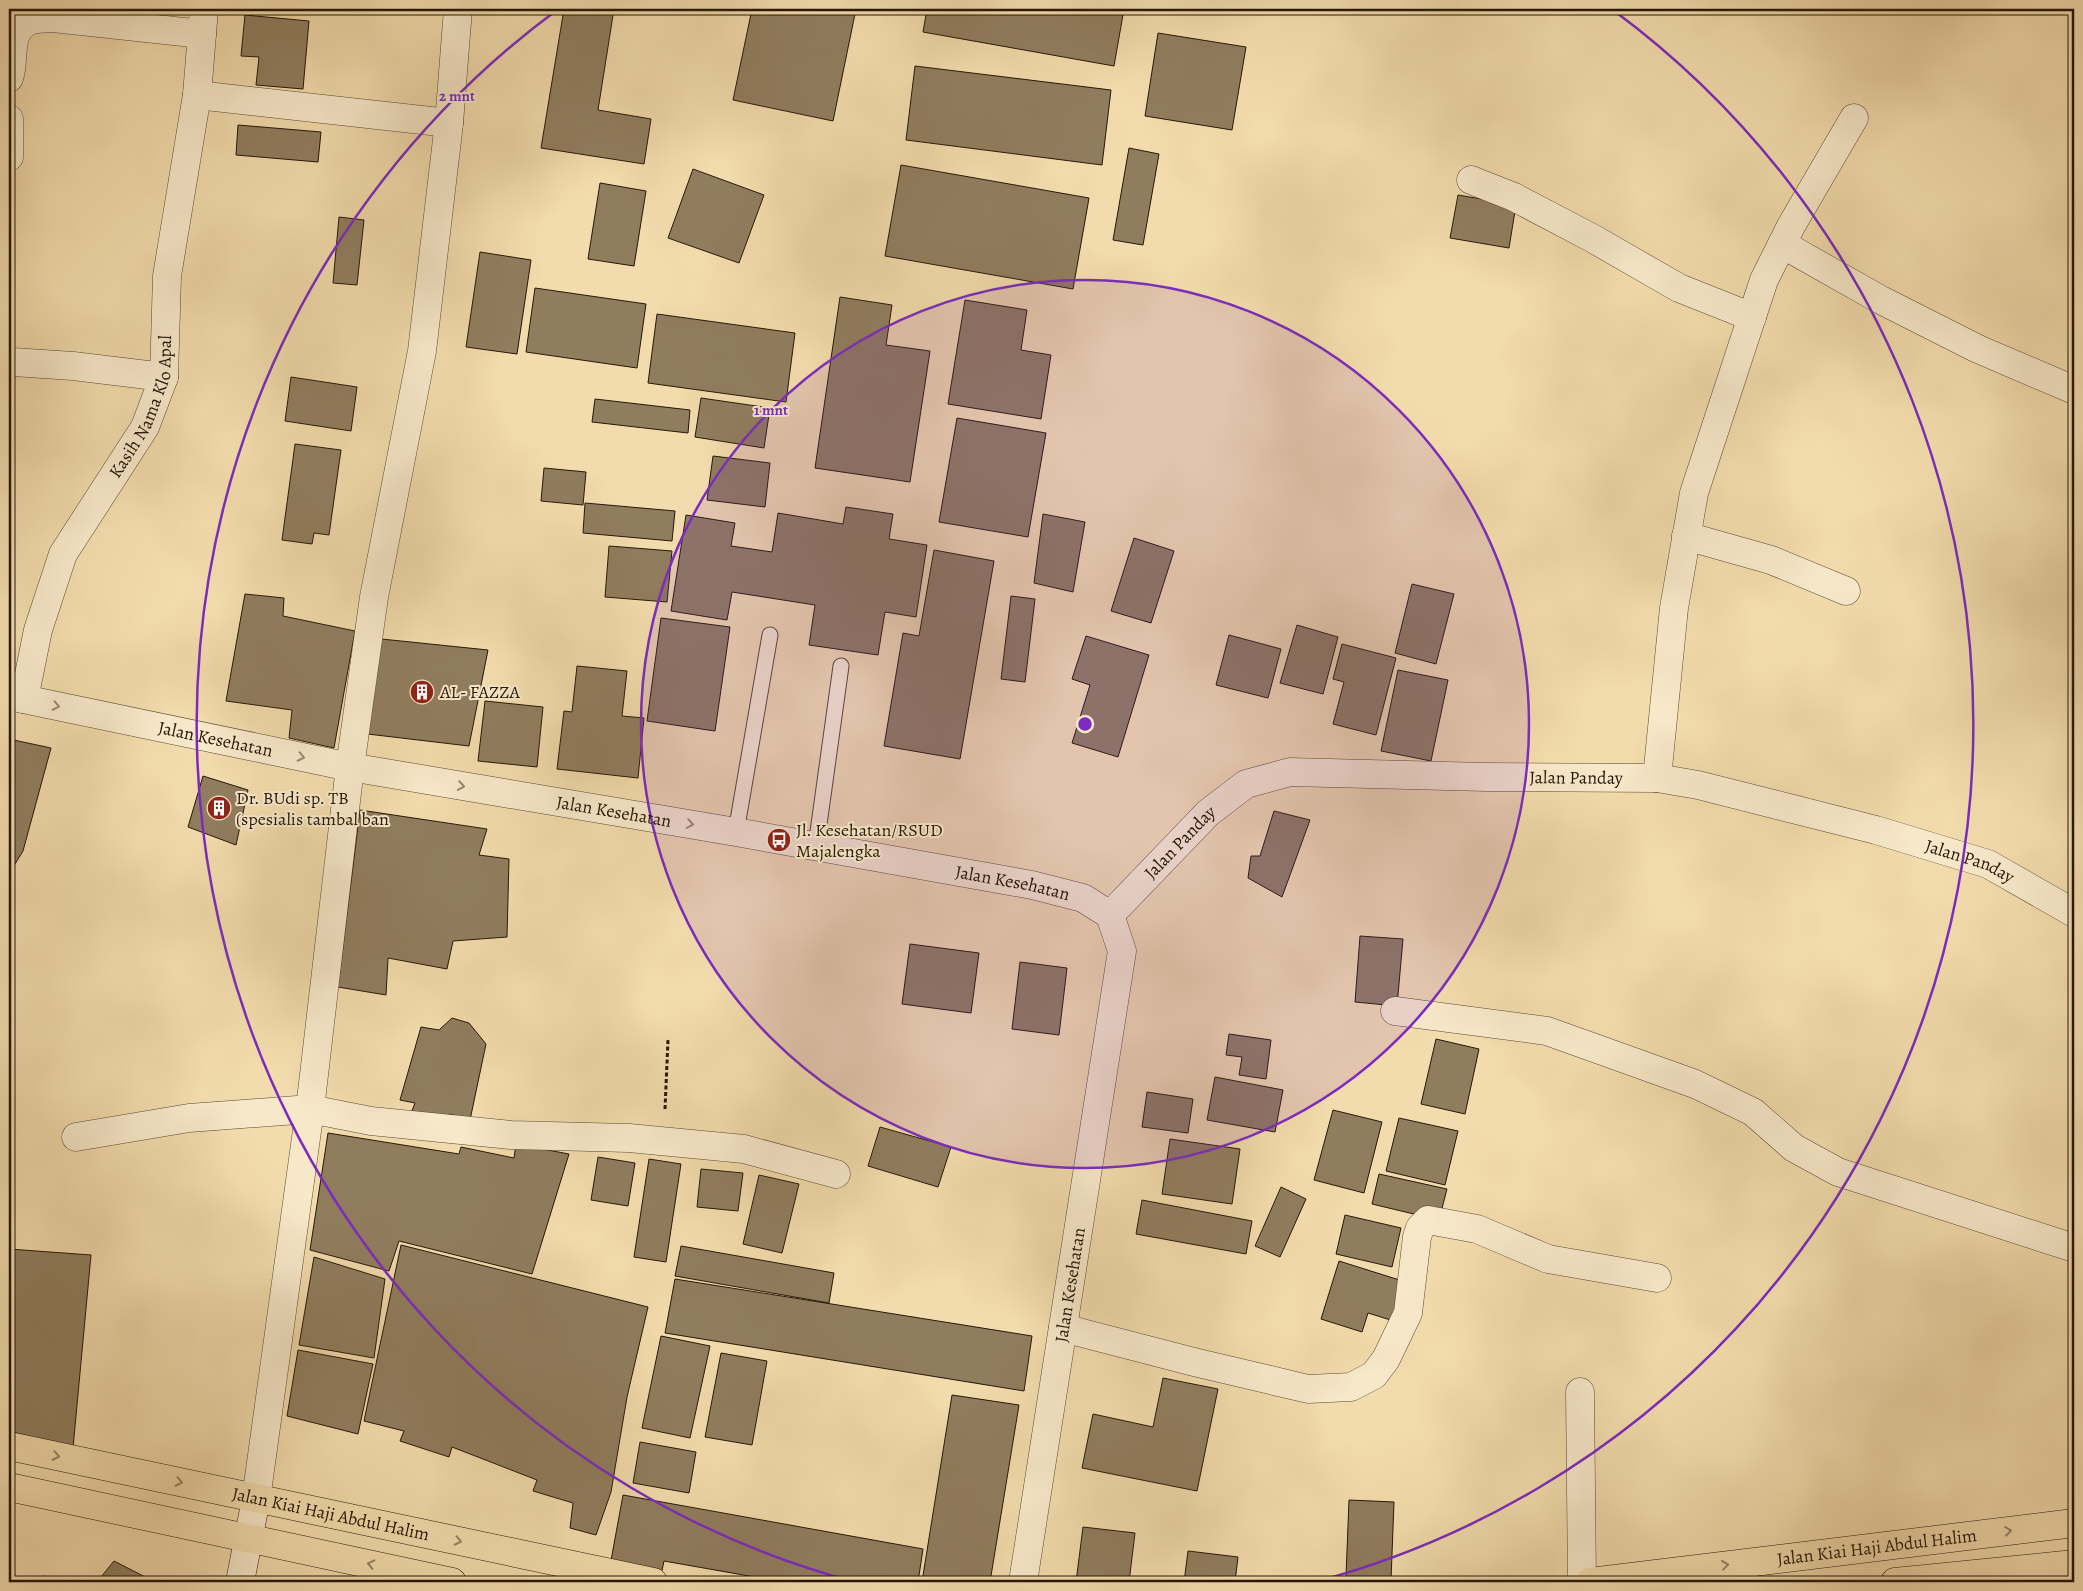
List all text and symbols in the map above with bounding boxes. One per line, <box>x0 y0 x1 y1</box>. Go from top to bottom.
text: 2 mnt <box>439 86 475 106</box>
street label: Kasih Nama Klo Apal <box>103 334 177 483</box>
text: 1 mnt <box>754 400 788 420</box>
building icon: AL- FAZZA <box>409 679 435 705</box>
place label: AL- FAZZA <box>439 680 521 704</box>
one-way arrow <box>52 700 61 711</box>
street label: Jalan Kesehatan <box>156 715 275 763</box>
centre of rings <box>1076 715 1094 733</box>
one-way arrow <box>297 751 306 762</box>
street label: Jalan Panday <box>1529 765 1624 790</box>
one-way arrow <box>457 780 465 790</box>
place label: Dr. BUdi sp. TB (spesialis tambal ban <box>236 786 389 831</box>
street label: Jalan Kesehatan <box>555 790 673 833</box>
building icon: Dr. BUdi sp. TB (spesialis tambal ban <box>206 795 232 821</box>
street label: Jalan Panday <box>1139 799 1221 884</box>
one-way arrow <box>687 818 695 829</box>
place label: Jl. Kesehatan/RSUD Majalengka <box>796 818 943 863</box>
bus stop icon: Jl. Kesehatan/RSUD Majalengka <box>766 827 792 853</box>
street label: Jalan Panday <box>1922 834 2020 889</box>
street label: Jalan Kesehatan <box>953 860 1073 906</box>
street label: Jalan Kesehatan <box>1049 1226 1091 1344</box>
one-way arrow <box>52 1450 61 1461</box>
one-way arrow <box>175 1476 184 1487</box>
street label: Jalan Kiai Haji Abdul Halim <box>230 1481 432 1546</box>
street label: Jalan Kiai Haji Abdul Halim <box>1776 1523 1978 1571</box>
one-way arrow <box>2005 1526 2013 1537</box>
one-way arrow <box>454 1536 462 1546</box>
one-way arrow <box>366 1559 375 1570</box>
one-way arrow <box>1722 1560 1730 1571</box>

